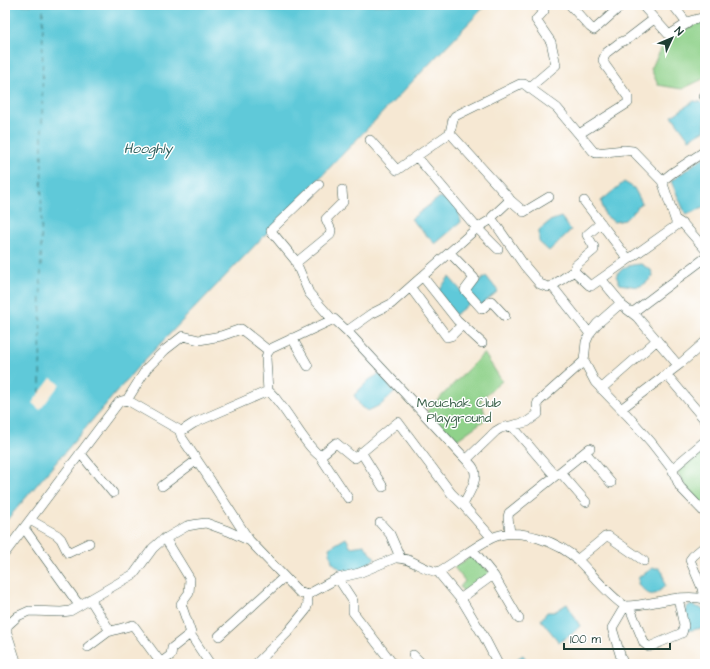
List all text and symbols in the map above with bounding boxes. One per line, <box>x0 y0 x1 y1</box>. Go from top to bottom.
north arrow <box>652 18 692 58</box>
text: N <box>671 24 687 39</box>
water label: Hooghly <box>124 139 173 159</box>
park label: Mouchak Club Playground <box>417 394 502 428</box>
scale bar <box>564 625 670 651</box>
text: 100 m <box>570 631 601 648</box>

